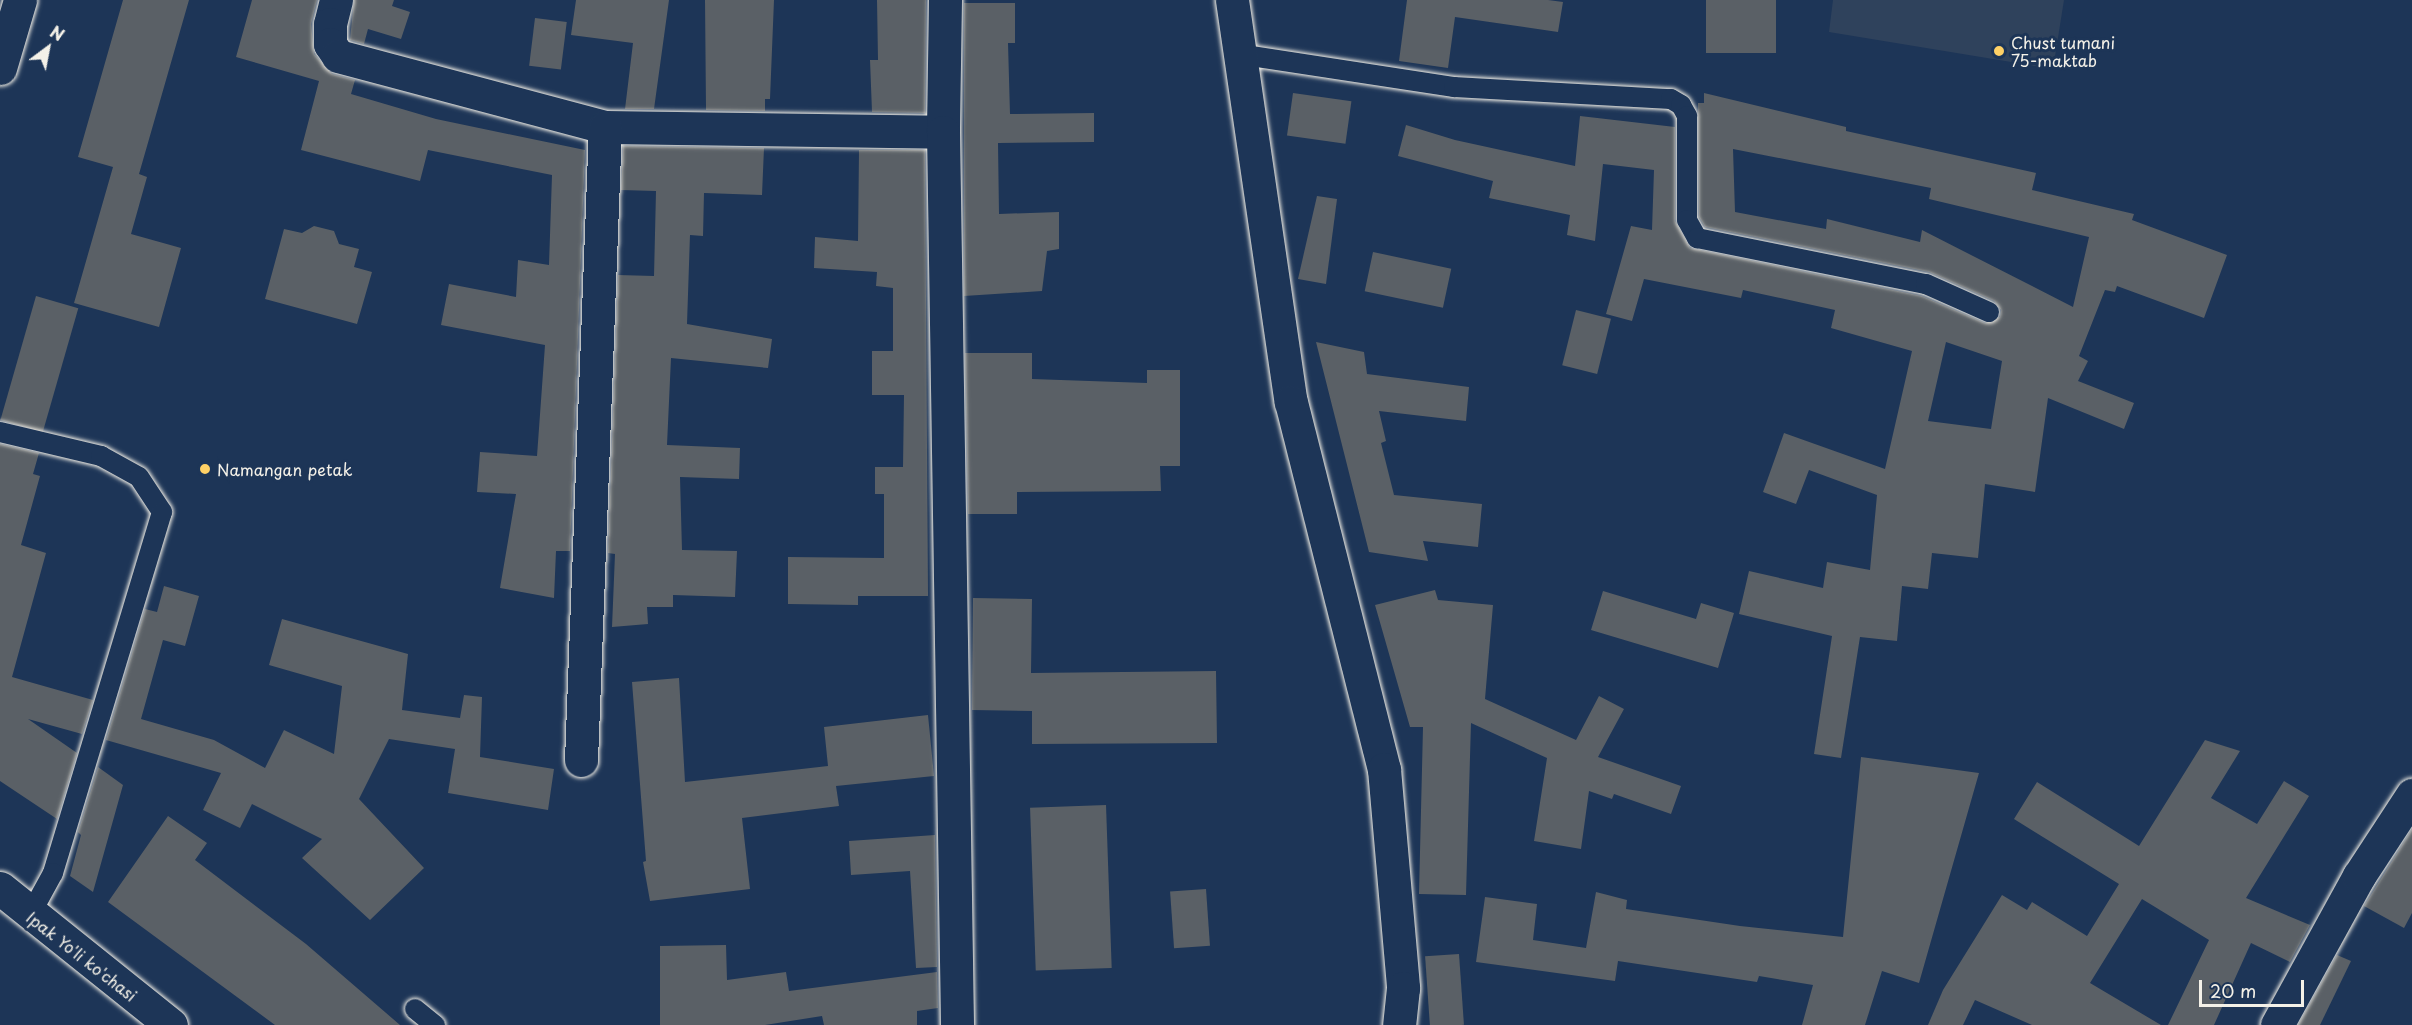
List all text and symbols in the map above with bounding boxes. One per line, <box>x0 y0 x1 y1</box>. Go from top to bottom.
north arrow <box>18 18 78 78</box>
text: N <box>46 19 69 46</box>
place label: Chust tumani 75-maktab <box>2011 32 2115 70</box>
marker: Chust tumani 75-maktab <box>1992 44 2006 58</box>
place label: Namangan petak <box>217 459 352 479</box>
marker: Namangan petak <box>198 462 212 476</box>
street label: Ipak Yo'li ko'chasi <box>23 907 141 1005</box>
scale bar <box>2202 968 2307 1006</box>
text: 20 m <box>2210 977 2256 1004</box>

